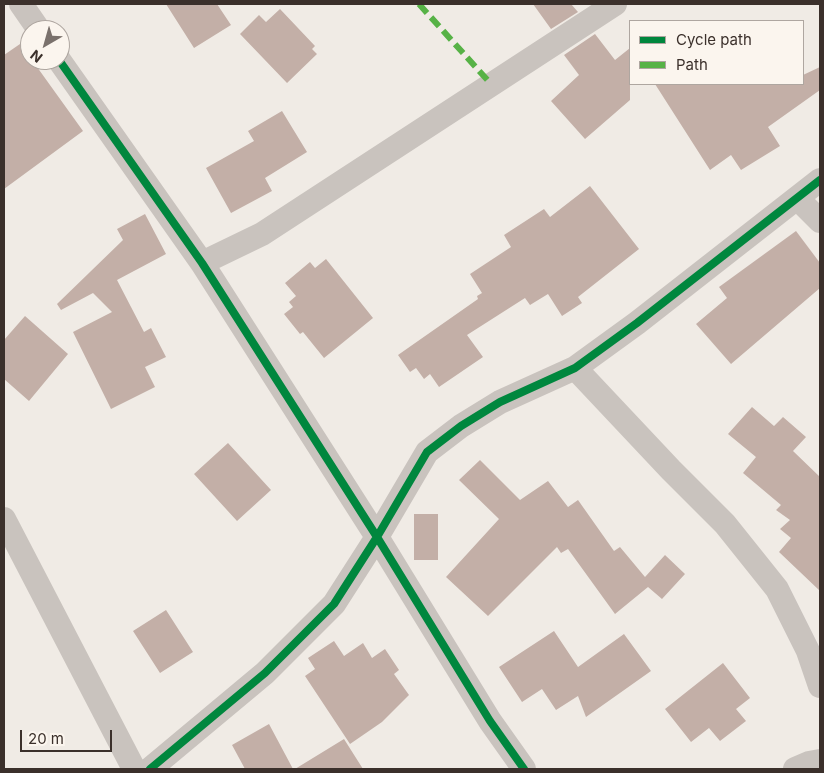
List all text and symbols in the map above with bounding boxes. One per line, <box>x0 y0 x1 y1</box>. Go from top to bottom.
north arrow <box>20 20 70 70</box>
legend <box>629 20 804 85</box>
text: Cycle path <box>676 30 752 49</box>
text: N <box>27 46 46 66</box>
text: Path <box>676 55 708 74</box>
scale bar <box>22 720 115 752</box>
text: 20 m <box>28 729 64 748</box>

